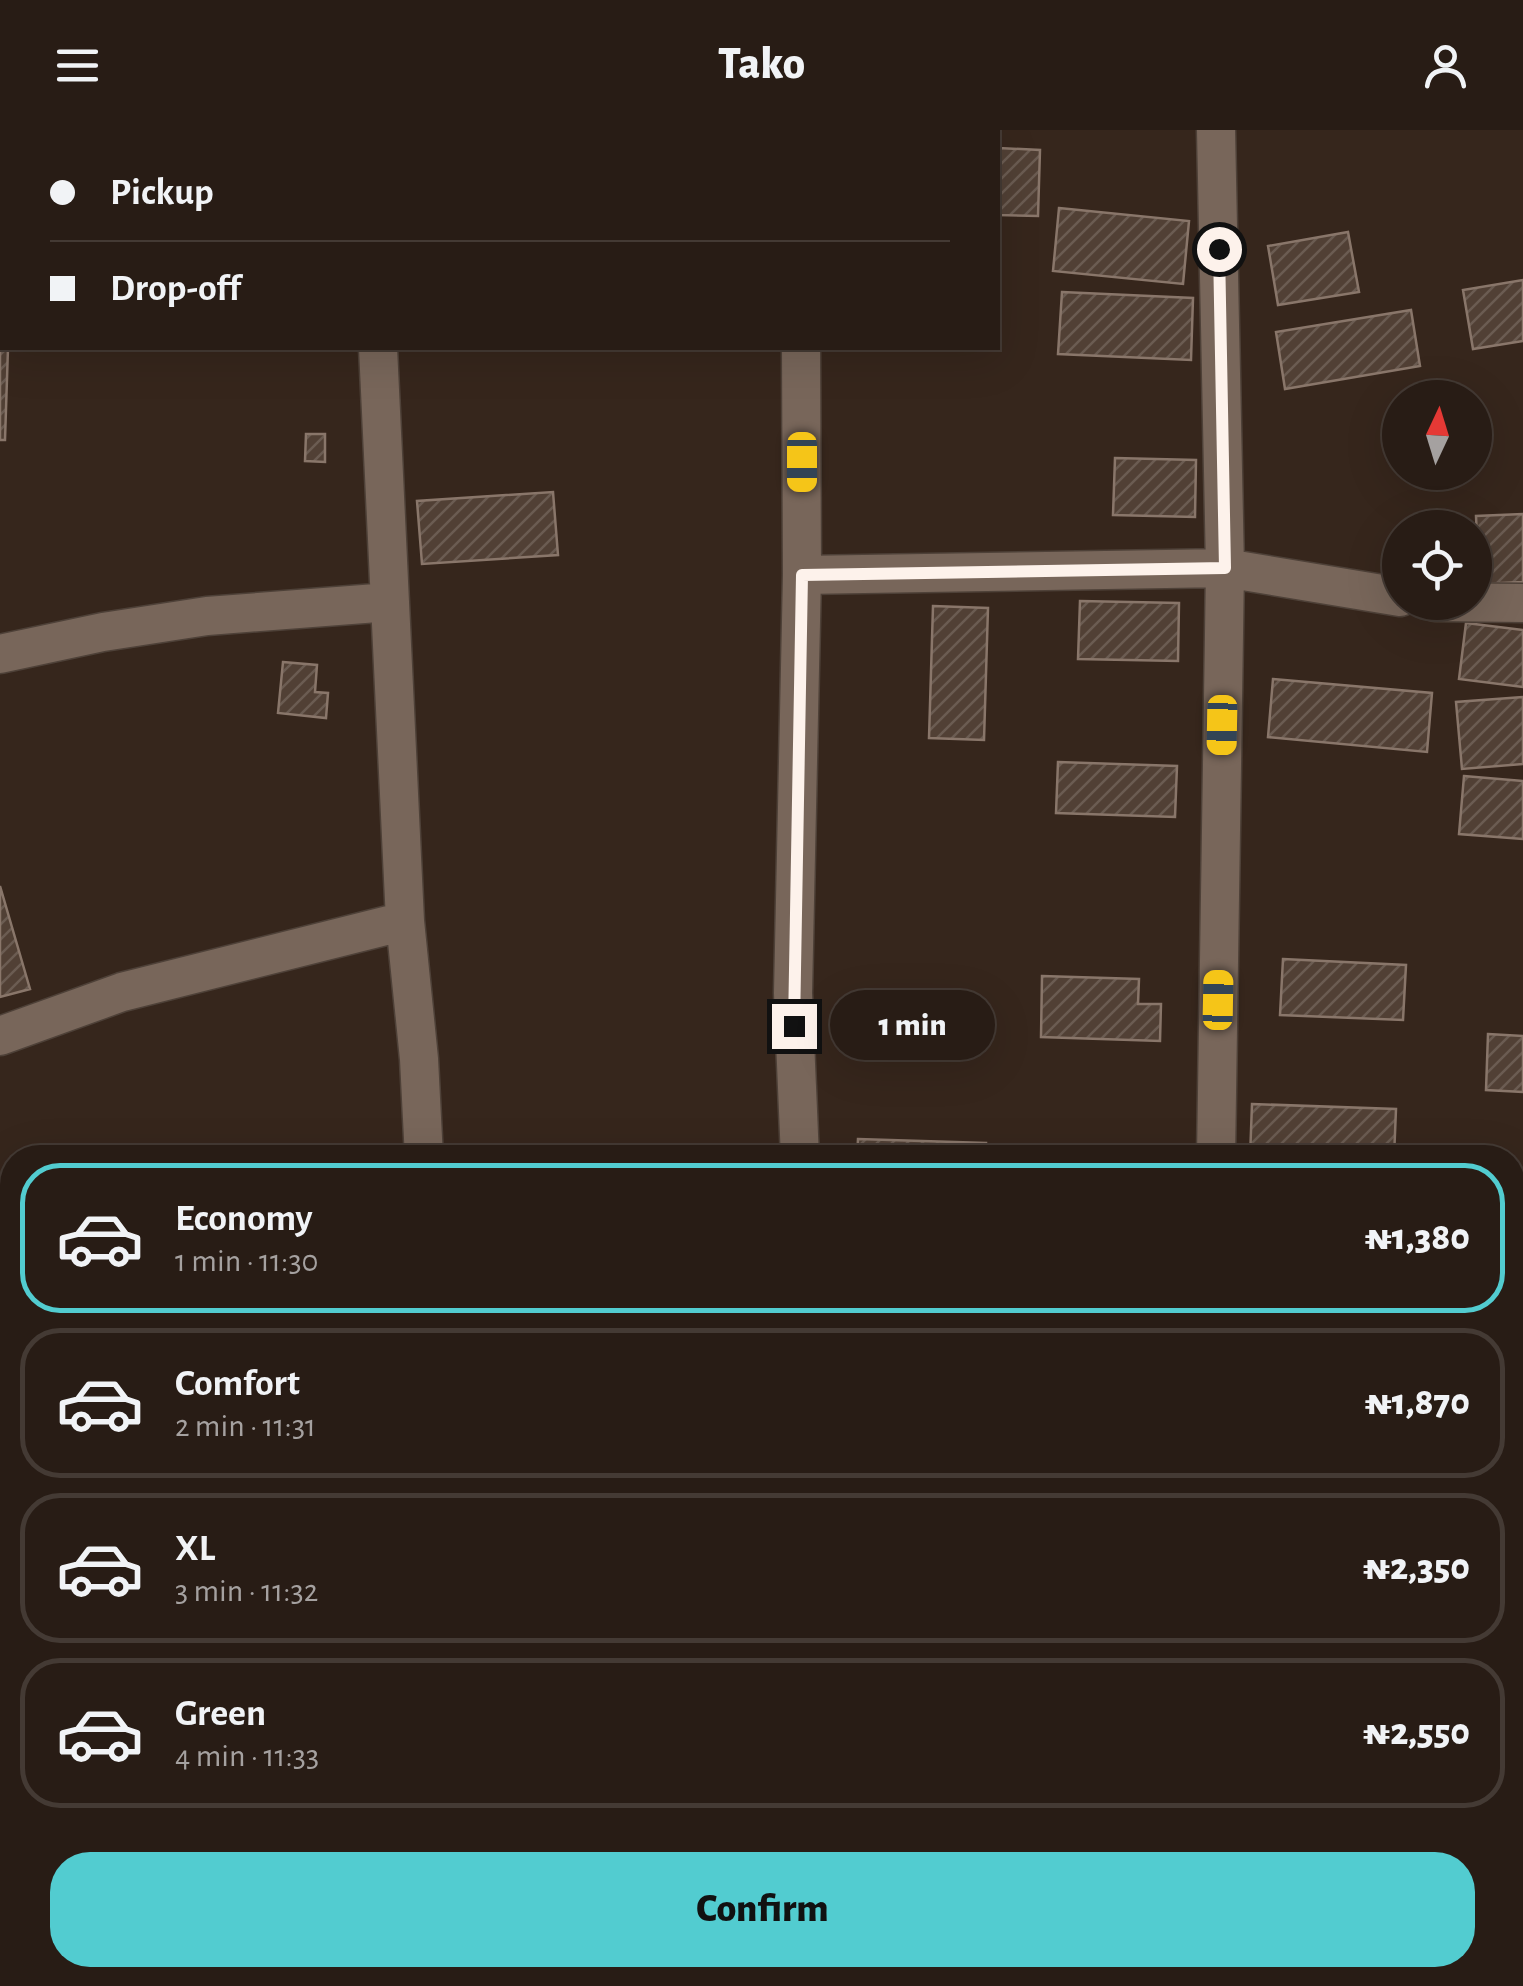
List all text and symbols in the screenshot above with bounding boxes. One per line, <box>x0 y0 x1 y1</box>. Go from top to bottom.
icon: menu <box>50 38 105 93</box>
icon: person <box>1418 38 1473 93</box>
text: Tako <box>718 42 805 87</box>
text: Pickup <box>110 174 214 212</box>
route start <box>1197 227 1242 272</box>
text: Drop-off <box>110 270 241 308</box>
north arrow <box>1382 380 1492 490</box>
map controls <box>1382 380 1492 620</box>
car <box>787 432 817 492</box>
button: locate <box>1382 510 1492 620</box>
car <box>1206 695 1238 755</box>
car <box>1202 970 1234 1030</box>
callout: 1 min <box>829 991 994 1061</box>
route end <box>772 1004 817 1049</box>
text: 1 min <box>878 1009 947 1041</box>
icon: car <box>55 1193 145 1283</box>
text: Economy <box>175 1200 313 1238</box>
text: ₦1,380 <box>1365 1219 1470 1257</box>
text: 1 min · 11:30 <box>175 1245 318 1277</box>
icon: car <box>55 1358 145 1448</box>
text: Comfort <box>175 1365 300 1403</box>
text: ₦1,870 <box>1365 1384 1470 1422</box>
text: 2 min · 11:31 <box>175 1410 316 1442</box>
icon: car <box>55 1523 145 1613</box>
text: XL <box>175 1530 215 1568</box>
text: ₦2,350 <box>1363 1549 1470 1587</box>
text: 3 min · 11:32 <box>175 1575 318 1607</box>
icon: car <box>55 1688 145 1778</box>
text: Green <box>175 1695 266 1733</box>
text: ₦2,550 <box>1363 1714 1470 1752</box>
text: 4 min · 11:33 <box>175 1740 319 1772</box>
button: Confirm <box>50 1852 1475 1967</box>

